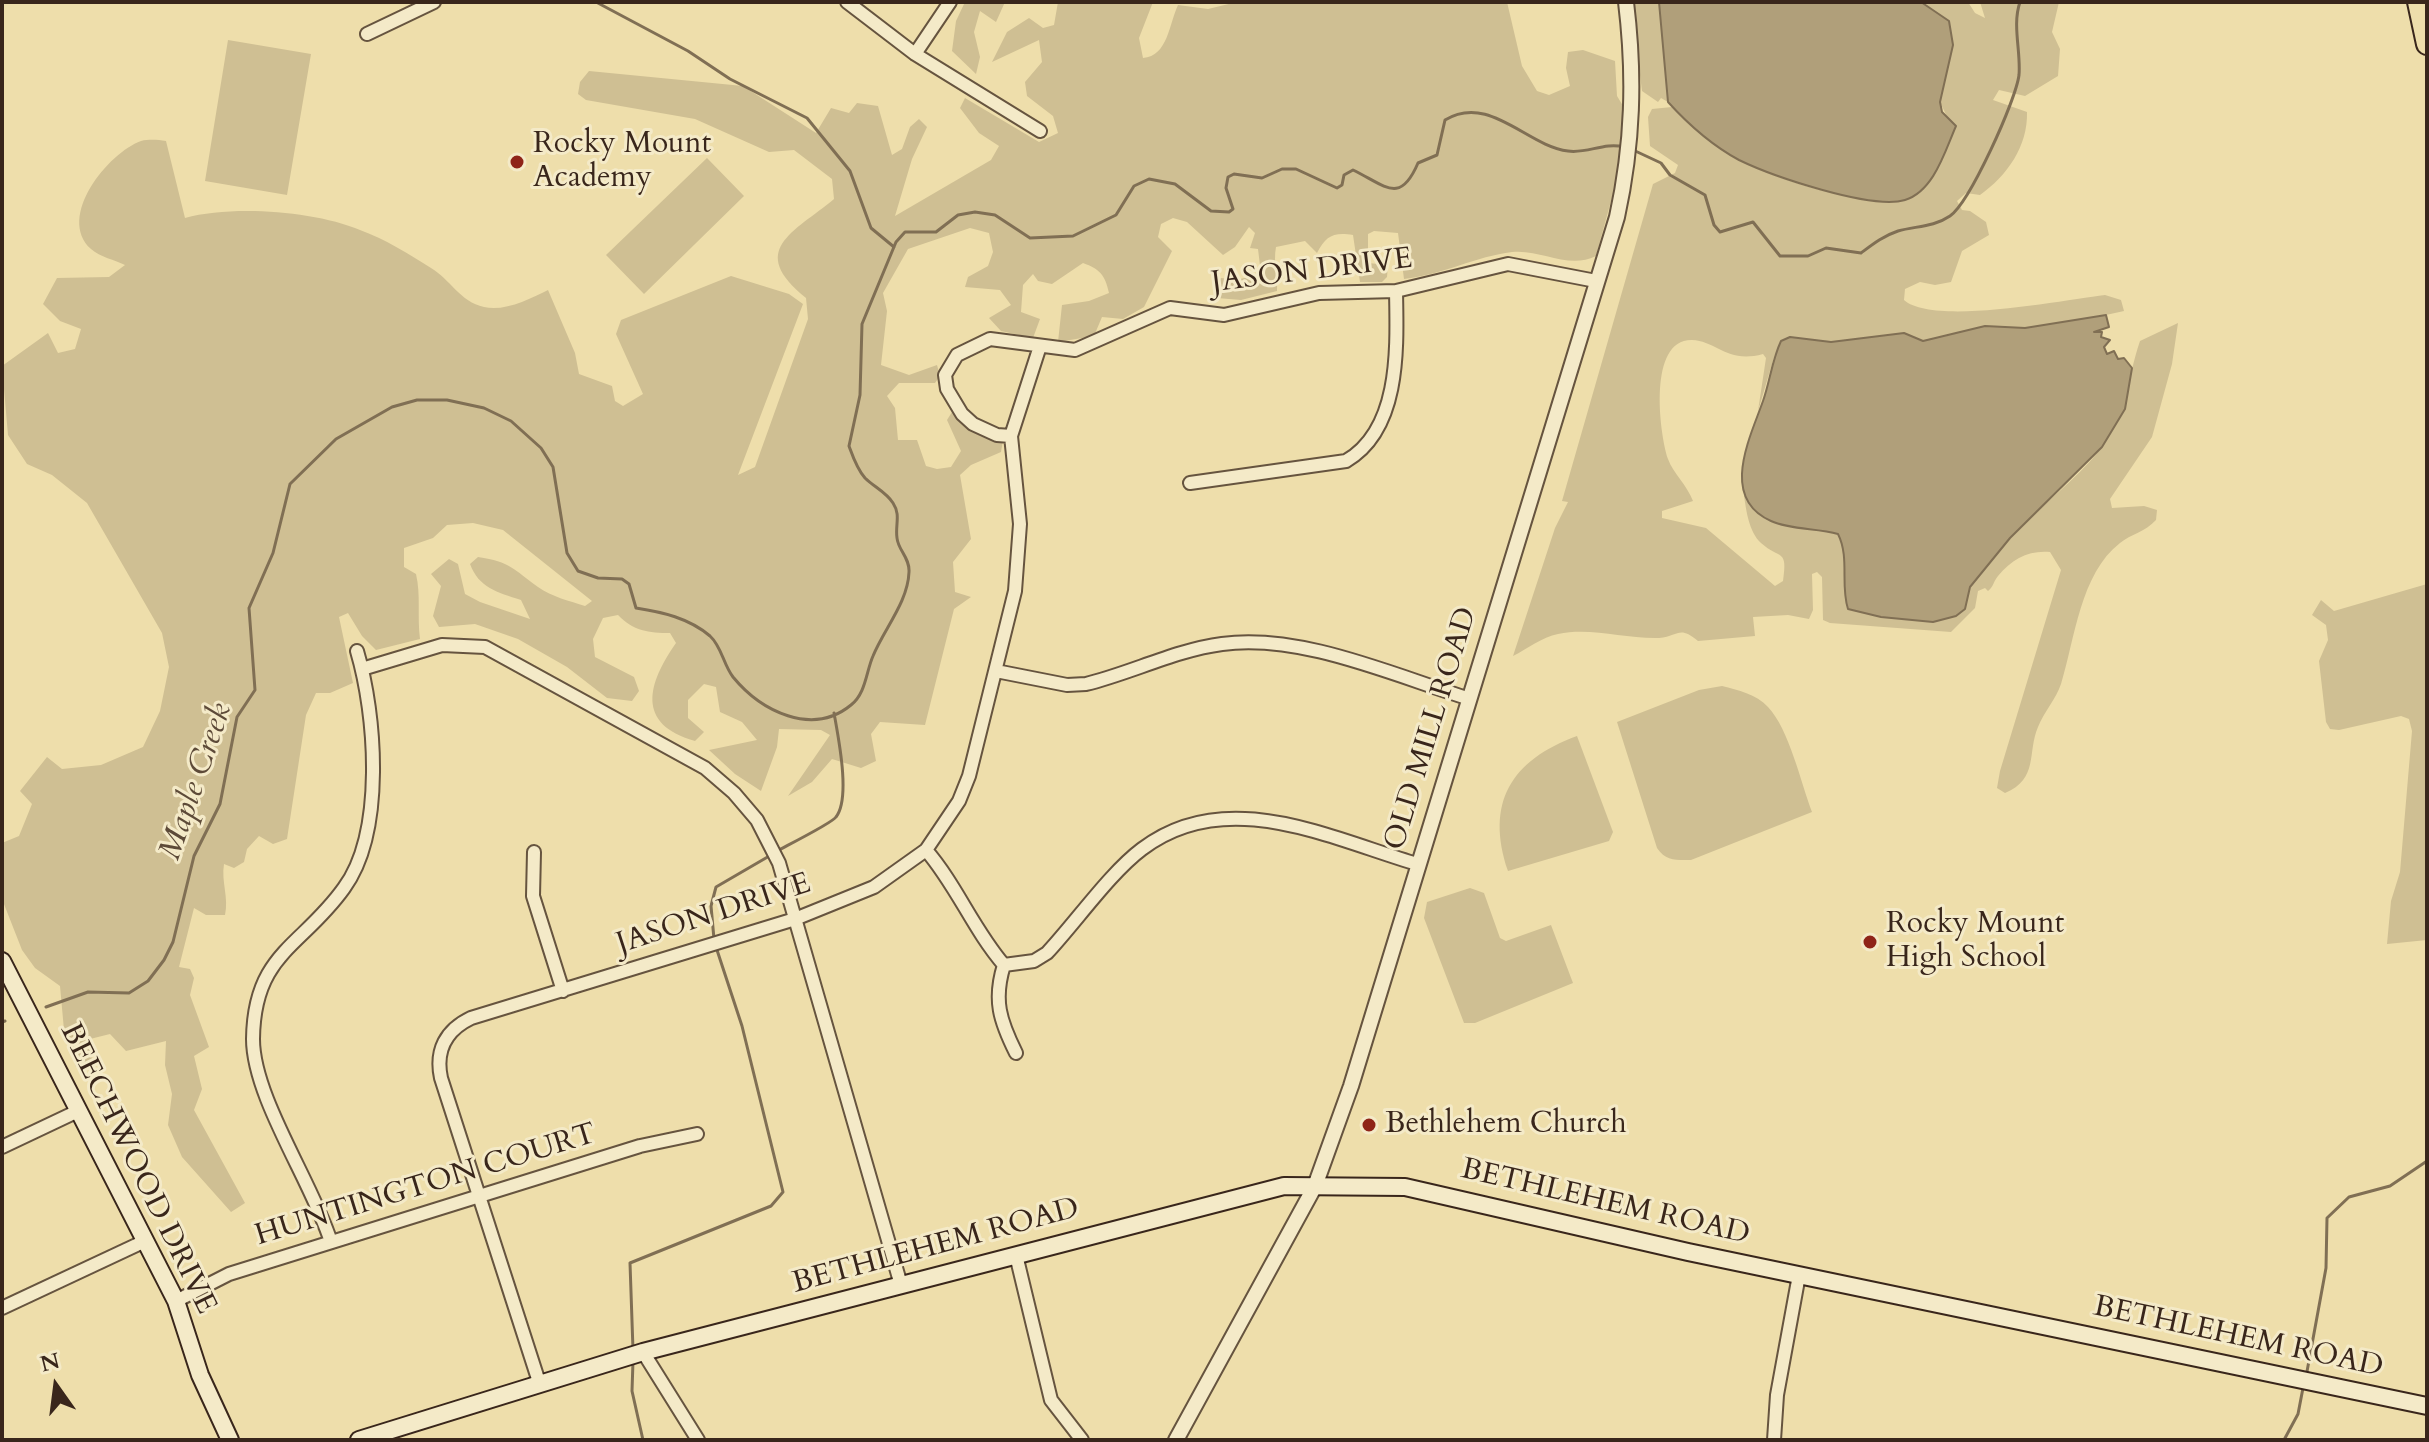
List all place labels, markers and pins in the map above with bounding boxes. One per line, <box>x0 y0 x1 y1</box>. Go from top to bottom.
place label: Rocky Mount Academy <box>533 127 711 198</box>
marker: Rocky Mount Academy <box>508 153 526 171</box>
place label: Rocky Mount High School <box>1886 907 2064 978</box>
marker: Rocky Mount High School <box>1861 933 1879 951</box>
place label: Bethlehem Church <box>1385 1107 1627 1143</box>
marker: Bethlehem Church <box>1360 1116 1378 1134</box>

